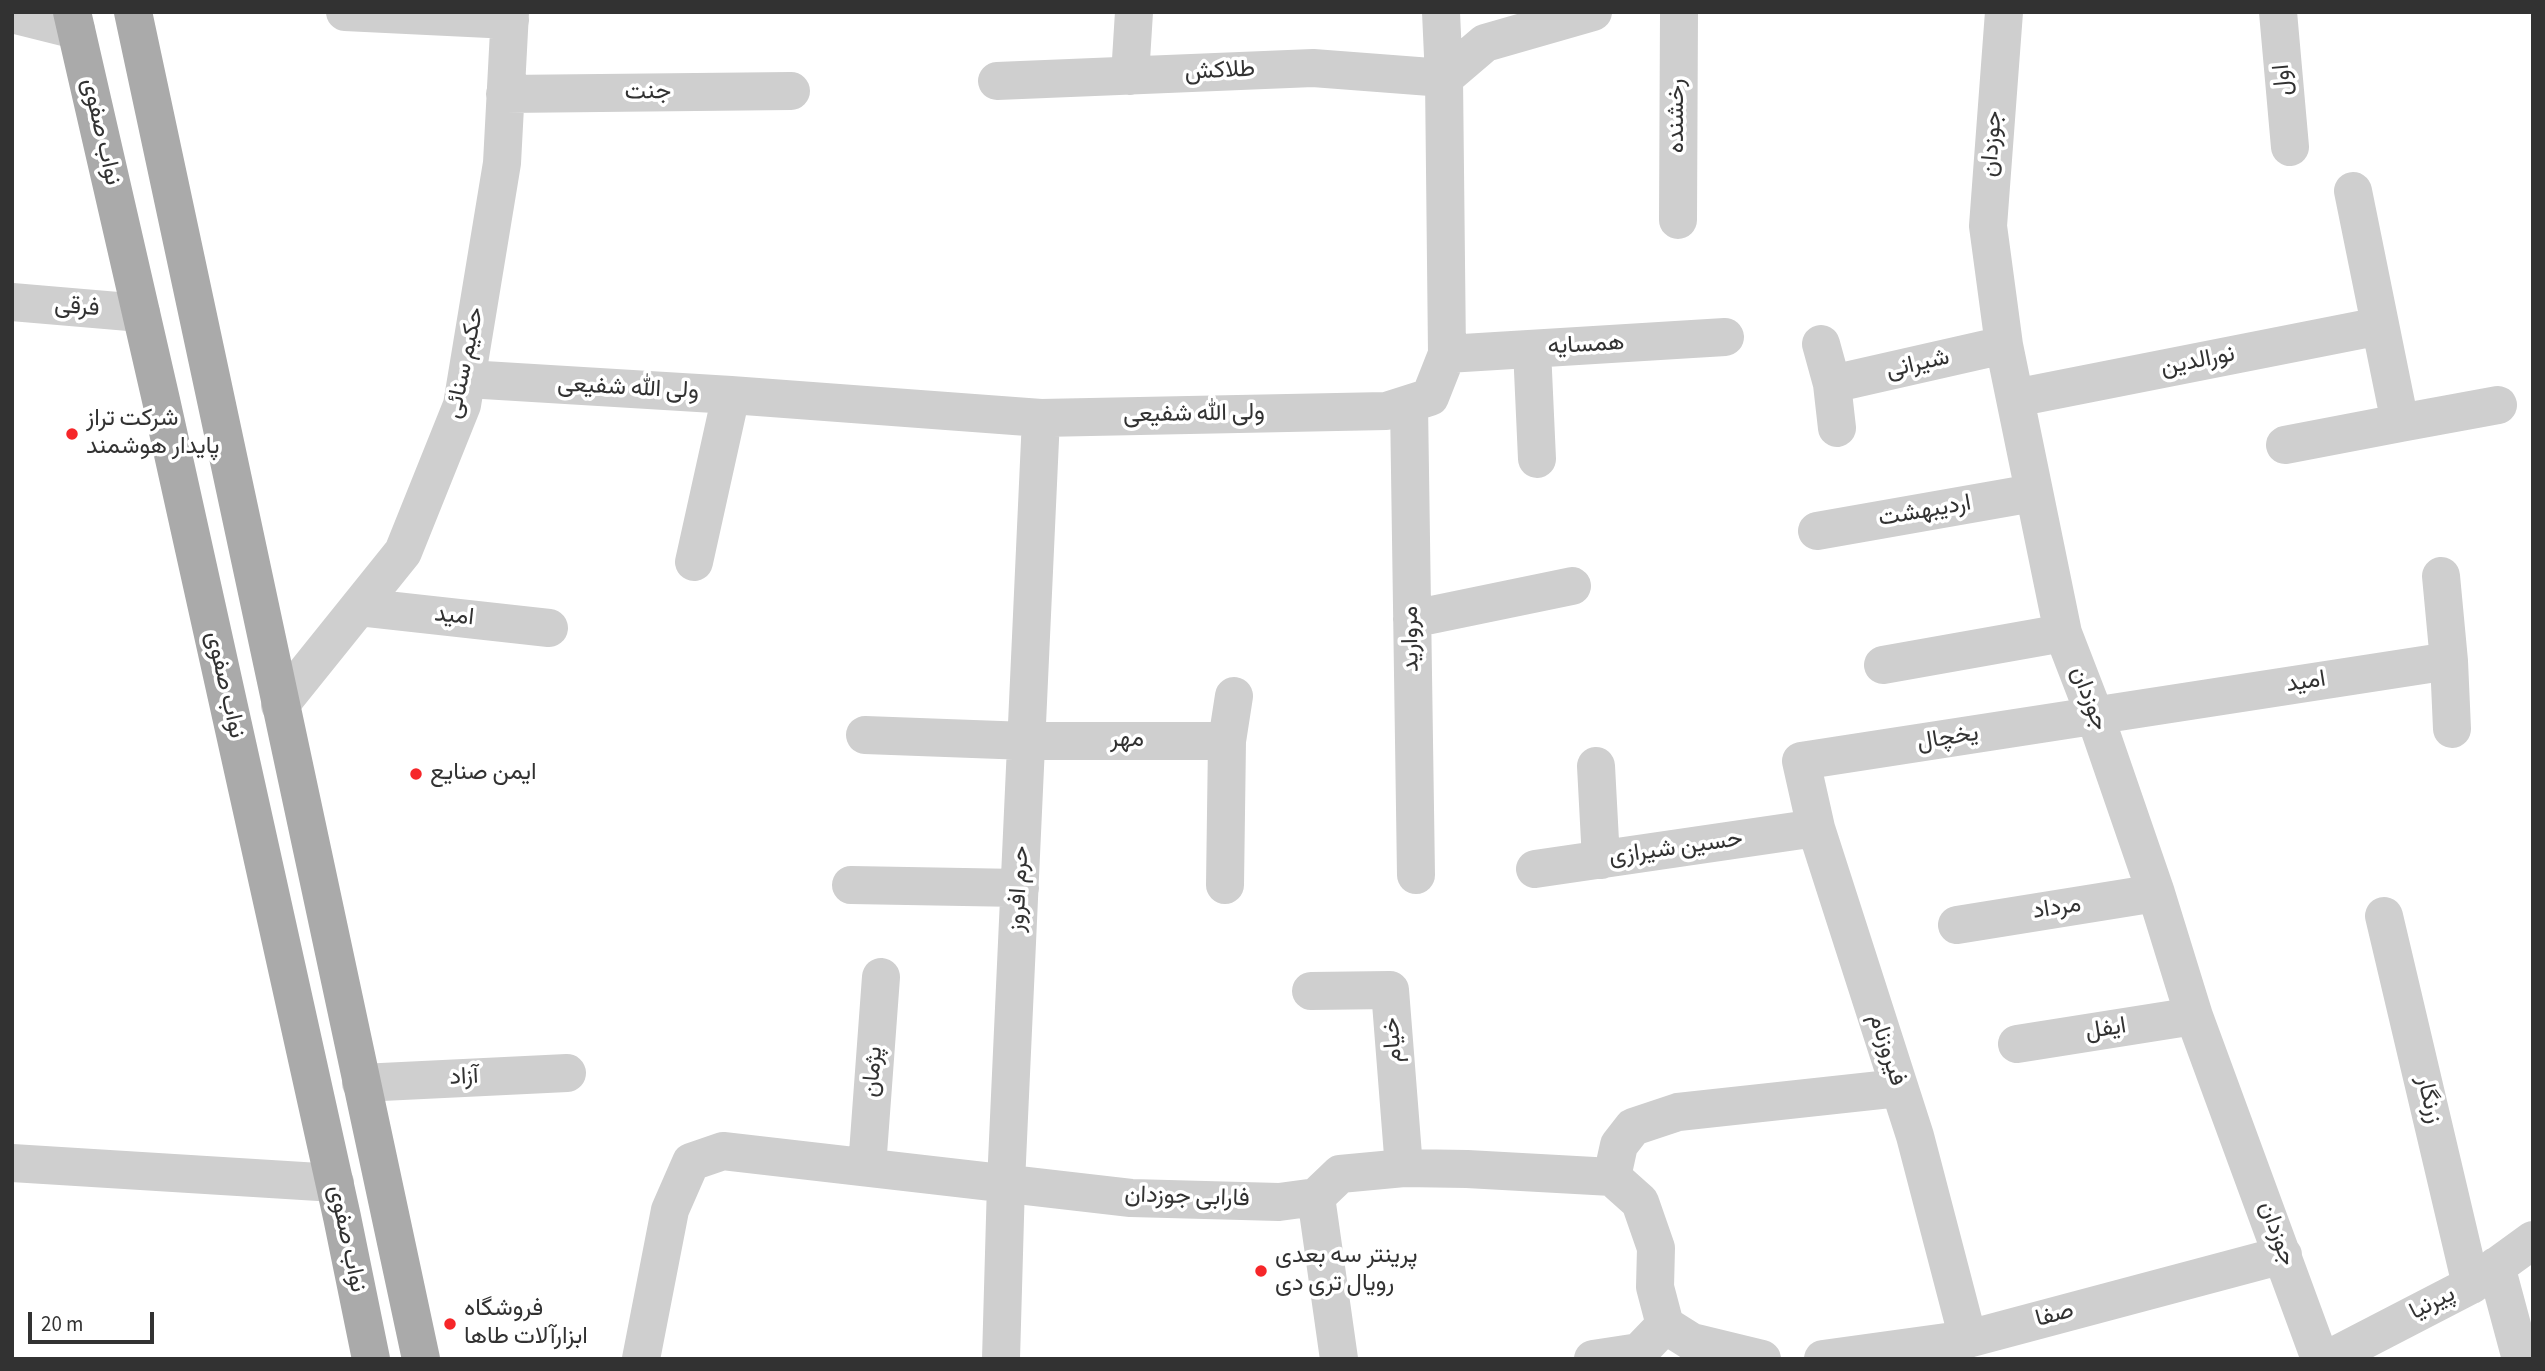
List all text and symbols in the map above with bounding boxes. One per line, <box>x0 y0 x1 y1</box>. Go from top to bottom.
street label: طلاکش <box>1184 56 1256 88</box>
street label: اول <box>2268 63 2300 97</box>
street label: نواب صفوی <box>74 76 126 188</box>
street label: جنت <box>625 78 671 108</box>
street label: رخشنده <box>1664 79 1692 153</box>
street label: جوزدان <box>1976 110 2010 178</box>
street label: فرقی <box>53 292 101 324</box>
street label: حکیم سنائی <box>440 305 492 421</box>
street label: همسایه <box>1547 330 1625 362</box>
street label: نورالدین <box>2158 341 2238 383</box>
street label: شیرانی <box>1884 344 1952 386</box>
street label: ولی الله شفیعی <box>556 371 700 407</box>
street label: ولی الله شفیعی <box>1123 399 1265 431</box>
place label: شرکت تراز پایدار هوشمند <box>86 406 219 462</box>
marker: شرکت تراز پایدار هوشمند <box>64 426 80 442</box>
street label: اردیبهشت <box>1876 490 1974 534</box>
street label: امید <box>433 601 475 633</box>
street label: مروارید <box>1397 606 1427 672</box>
street label: نواب صفوی <box>198 629 250 741</box>
street label: جوزدان <box>2063 663 2113 735</box>
street label: امید <box>2284 666 2328 700</box>
street label: یخچال <box>1915 720 1981 758</box>
street label: مهر <box>1110 727 1144 755</box>
place label: ایمن صنایع <box>430 760 537 788</box>
marker: ایمن صنایع <box>408 766 424 782</box>
street label: حسین شیرازی <box>1607 825 1745 873</box>
street label: حرم افروز <box>1003 845 1037 933</box>
street label: مرداد <box>2031 891 2083 927</box>
street label: فیروزنام <box>1861 1010 1911 1090</box>
street label: ایفل <box>2083 1013 2129 1047</box>
street label: خیام <box>1378 1016 1410 1064</box>
street label: پژمان <box>858 1045 890 1099</box>
street label: آزاد <box>449 1063 479 1093</box>
street label: زرنگار <box>2409 1073 2447 1127</box>
street label: فارابی جوزدان <box>1124 1181 1250 1215</box>
street label: نواب صفوی <box>321 1183 371 1295</box>
street label: جوزدان <box>2251 1198 2301 1270</box>
place label: پرینتر سه بعدی رویال تری دی <box>1275 1243 1417 1299</box>
marker: پرینتر سه بعدی رویال تری دی <box>1253 1263 1269 1279</box>
street label: پیرنیا <box>2405 1280 2461 1328</box>
place label: فروشگاه ابزارآلات طاها <box>464 1296 588 1352</box>
street label: صفا <box>2033 1297 2077 1335</box>
scale bar <box>32 1298 158 1342</box>
text: 20 m <box>41 1309 83 1339</box>
marker: فروشگاه ابزارآلات طاها <box>442 1316 458 1332</box>

